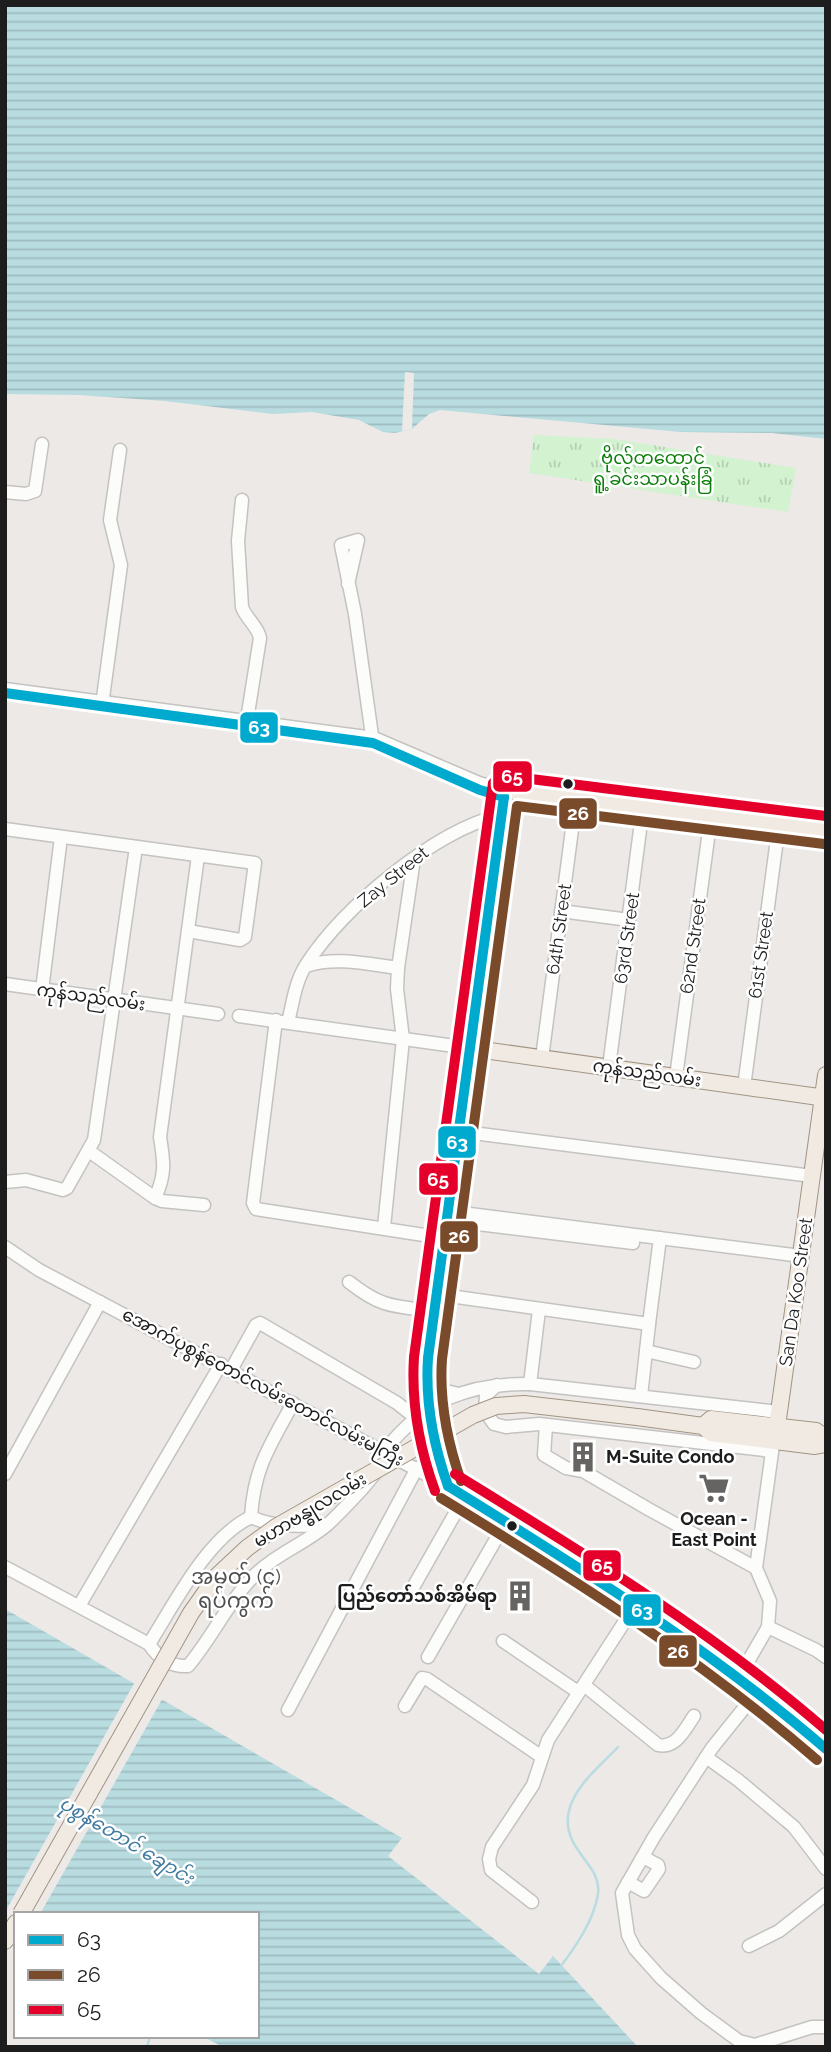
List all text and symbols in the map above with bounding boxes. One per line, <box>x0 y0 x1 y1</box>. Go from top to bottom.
park label: ဗိုလ်တထောင် ရူ့ခင်းသာပန်းခြံ <box>593 444 713 494</box>
line badge: 63 <box>239 711 279 744</box>
text: 63 <box>248 716 270 738</box>
line badge: 65 <box>492 760 533 793</box>
text: 65 <box>501 765 523 787</box>
unlabelled marker <box>561 777 575 791</box>
line badge: 26 <box>558 797 598 830</box>
text: 26 <box>567 802 589 824</box>
street label: Zay Street <box>353 842 432 911</box>
street label: 64th Street <box>542 882 575 976</box>
street label: 63rd Street <box>610 891 643 985</box>
street label: 62nd Street <box>675 897 710 995</box>
street label: 61st Street <box>744 910 777 1000</box>
street label: ကုန်သည်လမ်း <box>35 977 147 1019</box>
street label: ကုန်သည်လမ်း <box>591 1053 703 1095</box>
line badge: 63 <box>437 1125 477 1159</box>
text: 63 <box>446 1131 468 1153</box>
line badge: 65 <box>418 1162 459 1196</box>
text: 65 <box>427 1168 449 1190</box>
street label: San Da Koo Street <box>775 1216 816 1368</box>
line badge: 26 <box>439 1220 479 1253</box>
text: 26 <box>448 1225 470 1247</box>
street label: အောက်ပုစွန်တောင်လမ်းတောင်လမ်းမကြီး <box>116 1300 409 1474</box>
building icon: M-Suite Condo <box>566 1440 600 1474</box>
place label: M-Suite Condo <box>606 1446 734 1467</box>
street label: မဟာဗန္ဓုလလမ်း <box>249 1466 373 1556</box>
supermarket icon: Ocean - East Point <box>697 1471 731 1505</box>
place label: Ocean - East Point <box>671 1508 757 1550</box>
unlabelled marker <box>505 1519 519 1533</box>
line badge: 65 <box>582 1549 622 1582</box>
text: 65 <box>591 1554 613 1576</box>
district label: အမှတ် (၄) ရပ်ကွက် <box>191 1561 281 1618</box>
building icon: ပြည်တော်သစ်အိမ််ရာ <box>503 1579 537 1613</box>
place label: ပြည်တော်သစ်အိမ််ရာ <box>337 1584 497 1610</box>
line badge: 63 <box>622 1593 662 1627</box>
text: 63 <box>631 1599 653 1621</box>
line badge: 26 <box>658 1634 698 1668</box>
text: 26 <box>667 1640 689 1662</box>
water label: ပုစွန်တောင် ချောင်း <box>53 1790 200 1894</box>
legend <box>14 1912 259 2038</box>
text: 63 <box>77 1927 101 1952</box>
text: 26 <box>77 1962 101 1987</box>
text: 65 <box>77 1997 101 2022</box>

